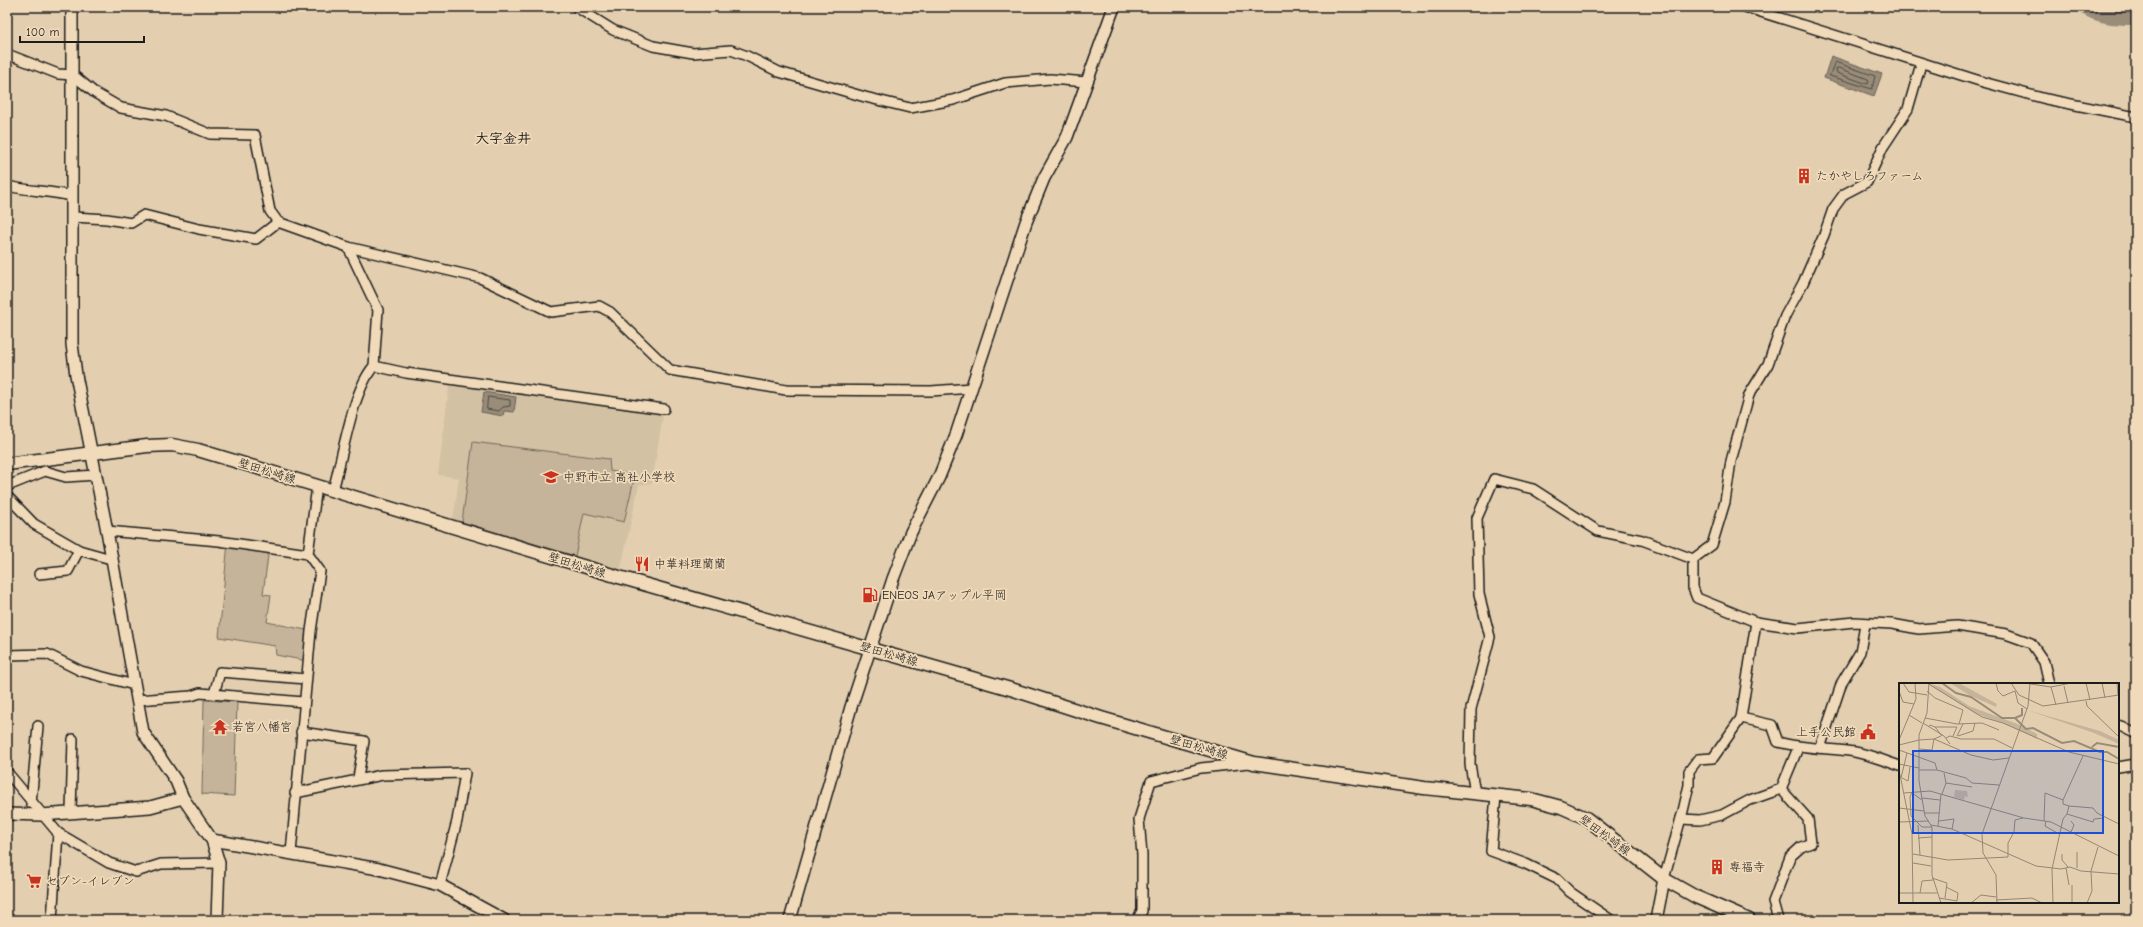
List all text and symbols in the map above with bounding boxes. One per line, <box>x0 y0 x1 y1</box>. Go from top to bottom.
scale bar <box>20 18 144 44</box>
text: 100 m <box>26 25 59 39</box>
district label: 大字金井 <box>475 130 531 147</box>
building icon: たかやしろファーム <box>1795 167 1813 185</box>
place label: たかやしろファーム <box>1816 169 1924 183</box>
street label: 壁田松崎線 <box>236 456 298 486</box>
school or university icon: 中野市立 高社小学校 <box>542 468 560 486</box>
place label: 中野市立 高社小学校 <box>563 470 675 484</box>
street label: 壁田松崎線 <box>546 550 608 580</box>
restaurant icon: 中華料理蘭蘭 <box>633 555 651 573</box>
place label: 中華料理蘭蘭 <box>654 557 726 571</box>
fuel station icon: ENEOS JAアップル平岡 <box>861 586 879 604</box>
place label: ENEOS JAアップル平岡 <box>882 588 1006 602</box>
street label: 壁田松崎線 <box>858 639 920 669</box>
inset map <box>1899 683 2119 903</box>
temple icon: 若宮八幡宮 <box>211 718 229 736</box>
place label: 若宮八幡宮 <box>232 720 292 734</box>
public building icon: 上手公民館 <box>1859 723 1877 741</box>
place label: 上手公民館 <box>1796 725 1856 739</box>
street label: 壁田松崎線 <box>1168 732 1230 762</box>
street label: 壁田松崎線 <box>1577 812 1633 858</box>
building icon: 専福寺 <box>1708 858 1726 876</box>
place label: 専福寺 <box>1729 860 1765 874</box>
supermarket icon: セブン-イレブン <box>25 872 43 890</box>
place label: セブン-イレブン <box>46 874 135 888</box>

